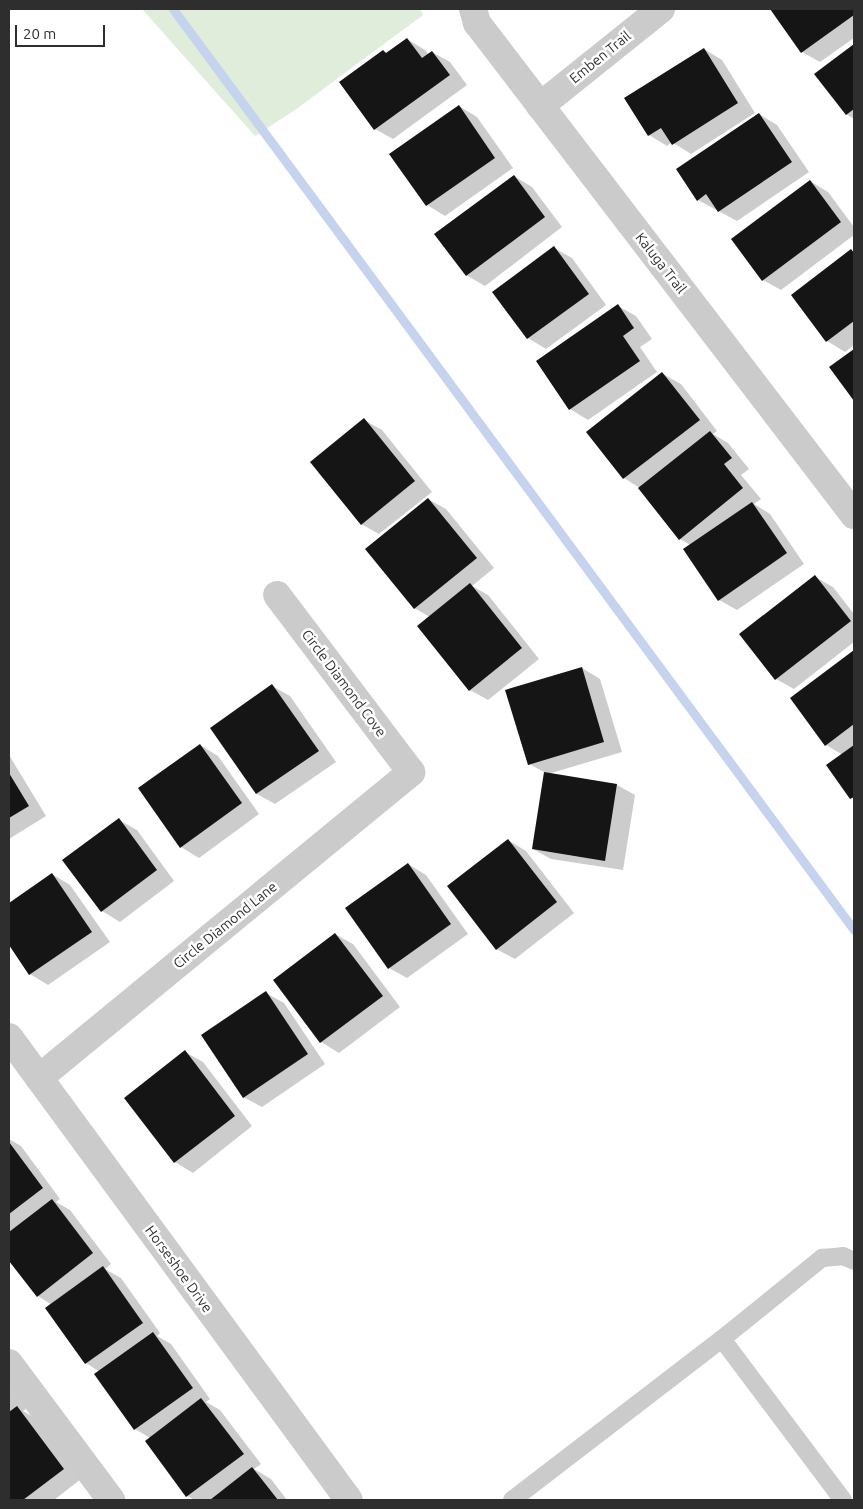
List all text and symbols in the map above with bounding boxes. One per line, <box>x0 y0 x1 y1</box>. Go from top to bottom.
scale bar <box>18 15 108 47</box>
text: 20 m <box>23 25 56 42</box>
street label: Emben Trail <box>566 27 634 87</box>
street label: Kaluga Trail <box>632 229 690 297</box>
street label: Circle Diamond Cove <box>298 626 390 740</box>
street label: Circle Diamond Lane <box>170 878 280 972</box>
street label: Horseshoe Drive <box>142 1222 216 1316</box>

